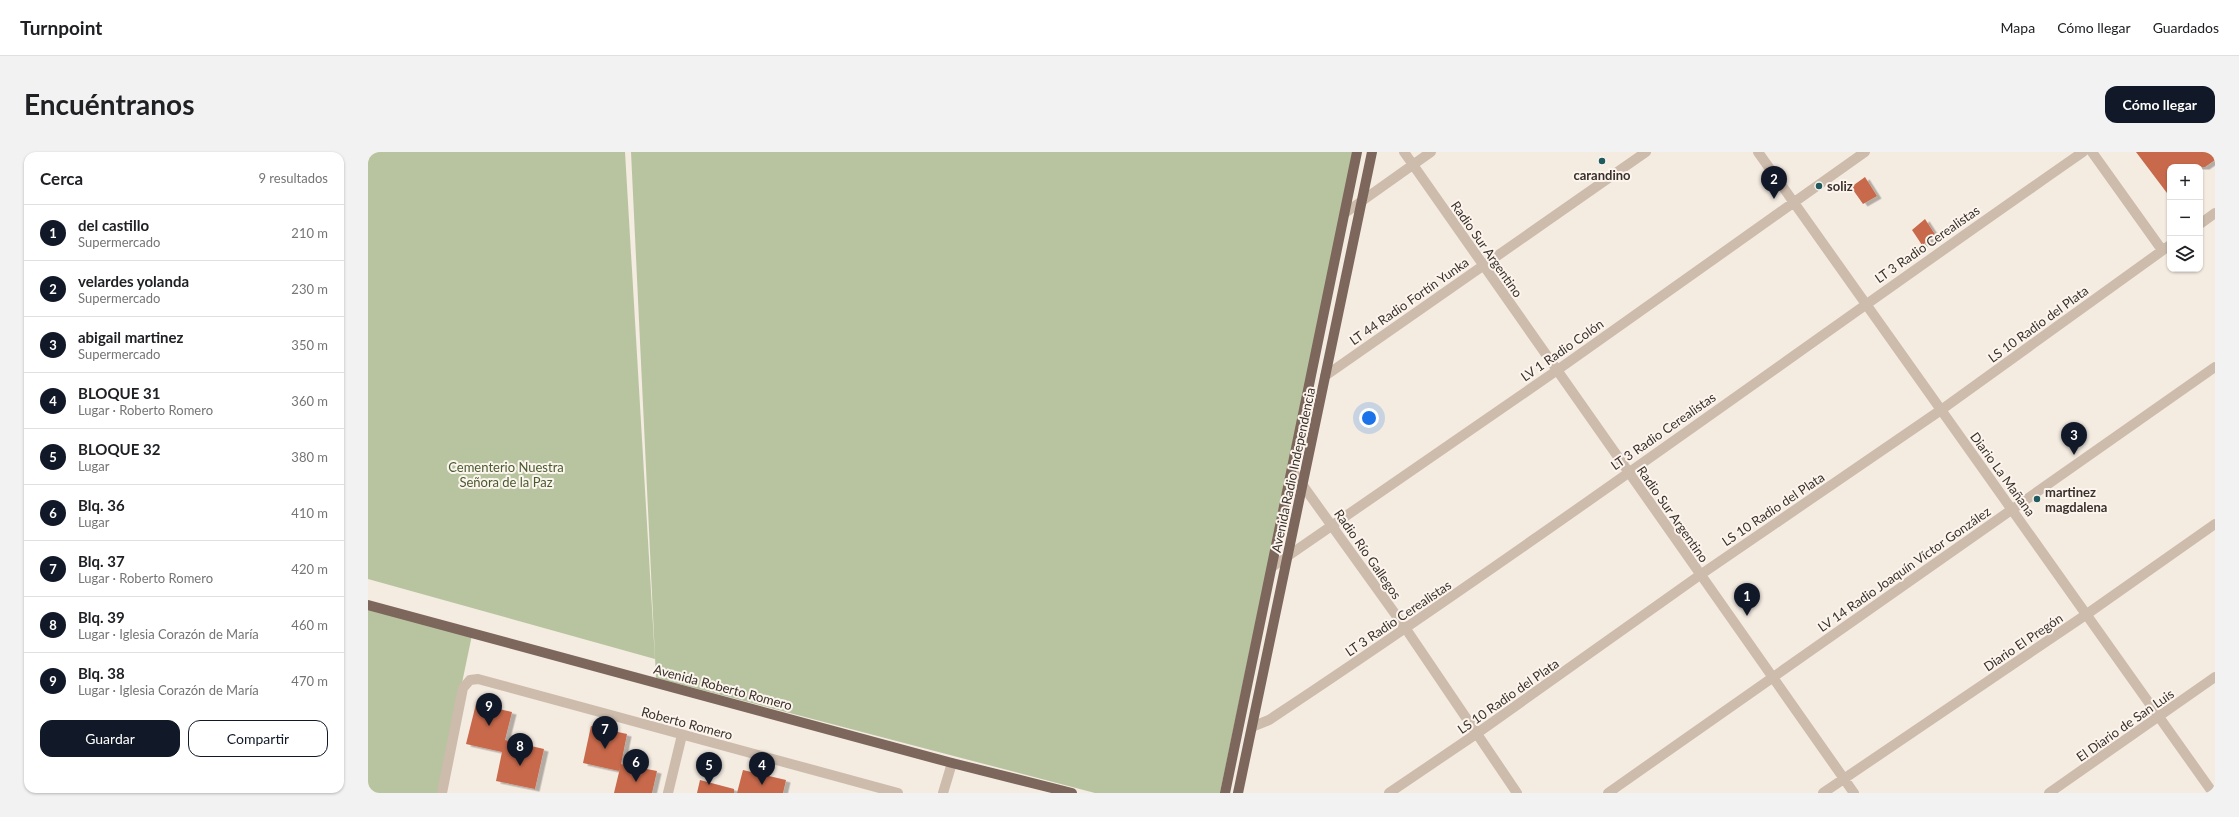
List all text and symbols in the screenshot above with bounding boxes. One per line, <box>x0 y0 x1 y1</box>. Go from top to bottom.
text: Turnpoint <box>20 16 102 39</box>
text: Mapa <box>2001 19 2035 36</box>
text: Cómo llegar <box>2057 19 2131 36</box>
text: Guardados <box>2153 19 2219 36</box>
button: Cómo llegar <box>2105 86 2215 123</box>
text: Encuéntranos <box>24 87 195 121</box>
marker: carandino <box>1597 156 1607 166</box>
map controls <box>2167 164 2203 272</box>
button: + <box>2167 164 2203 200</box>
pin: 2 <box>1761 166 1787 199</box>
place label: carandino <box>1573 167 1631 183</box>
text: Cerca <box>40 168 83 189</box>
text: 9 resultados <box>258 170 328 186</box>
place label: soliz <box>1827 178 1853 194</box>
marker: soliz <box>1814 181 1824 191</box>
street label: Radio Sur Argentino <box>1448 198 1526 300</box>
button: − <box>2167 200 2203 236</box>
street label: LT 3 Radio Cerealistas <box>1871 202 1983 286</box>
text: del castillo <box>78 216 149 234</box>
text: 1 <box>49 225 57 241</box>
text: 210 m <box>291 225 328 241</box>
text: Supermercado <box>78 234 160 250</box>
button: layers <box>2167 236 2203 272</box>
street label: LT 44 Radio Fortín Yunka <box>1346 254 1472 348</box>
text: velardes yolanda <box>78 272 189 290</box>
text: 2 <box>49 281 57 297</box>
text: 230 m <box>291 281 328 297</box>
street label: LS 10 Radio del Plata <box>1985 282 2091 366</box>
text: Supermercado <box>78 290 160 306</box>
street label: LV 1 Radio Colón <box>1518 316 1606 384</box>
text: abigail martinez <box>78 328 183 346</box>
text: 3 <box>49 337 57 353</box>
text: 350 m <box>291 337 328 353</box>
text: Supermercado <box>78 346 160 362</box>
text: BLOQUE 31 <box>78 384 160 402</box>
street label: Avenida Radio Independencia <box>1268 386 1318 554</box>
street label: LT 3 Radio Cerealistas <box>1607 389 1719 473</box>
text: 4 <box>49 393 57 409</box>
text: 360 m <box>291 393 328 409</box>
text: Lugar · Roberto Romero <box>78 402 213 418</box>
your location <box>1359 408 1379 428</box>
pin: 3 <box>2061 422 2087 455</box>
street label: Diario La Mañana <box>1967 429 2039 519</box>
text: BLOQUE 32 <box>78 440 160 458</box>
text: 5 <box>49 449 57 465</box>
text: 380 m <box>291 449 328 465</box>
text: Lugar <box>78 458 110 474</box>
park label: Cementerio Nuestra Señora de la Paz <box>448 459 564 490</box>
street label: Radio Sur Argentino <box>1634 463 1712 565</box>
street label: LS 10 Radio del Plata <box>1719 469 1827 549</box>
place label: martinez magdalena <box>2045 484 2107 515</box>
marker: martinez magdalena <box>2032 494 2042 504</box>
text: Blq. 36 <box>78 496 125 514</box>
street label: LV 14 Radio Joaquín Víctor González <box>1814 503 1994 635</box>
text: 6 <box>49 505 57 521</box>
text: 410 m <box>291 505 328 521</box>
street label: Radio Río Gallegos <box>1331 506 1405 602</box>
text: Lugar <box>78 514 110 530</box>
text: Blq. 37 <box>78 552 125 570</box>
text: 7 <box>49 561 57 577</box>
text: 420 m <box>291 561 328 577</box>
text: Lugar · Roberto Romero <box>78 570 213 586</box>
street label: LT 3 Radio Cerealistas <box>1342 576 1454 659</box>
pin: 1 <box>1734 583 1760 616</box>
text: Blq. 39 <box>78 608 125 626</box>
street label: Diario El Pregón <box>1980 610 2066 674</box>
text: 8 <box>49 617 57 633</box>
text: 460 m <box>291 617 328 633</box>
text: Lugar · Iglesia Corazón de María <box>78 626 259 642</box>
street label: LS 10 Radio del Plata <box>1454 655 1562 737</box>
street label: Avenida Roberto Romero <box>652 661 794 713</box>
text: Blq. 38 <box>78 664 125 682</box>
text: 9 <box>49 673 57 689</box>
text: 470 m <box>291 673 328 689</box>
text: Lugar · Iglesia Corazón de María <box>78 682 259 698</box>
street label: El Diario de San Luis <box>2073 685 2177 765</box>
pin: 9 <box>476 693 502 726</box>
street label: Roberto Romero <box>640 703 734 743</box>
pin: 7 <box>592 716 618 749</box>
button: Guardar <box>40 720 180 757</box>
button: Compartir <box>188 720 328 757</box>
pin: 8 <box>507 733 533 766</box>
pin: 6 <box>623 749 649 782</box>
pin: 5 <box>696 752 722 785</box>
pin: 4 <box>749 752 775 785</box>

